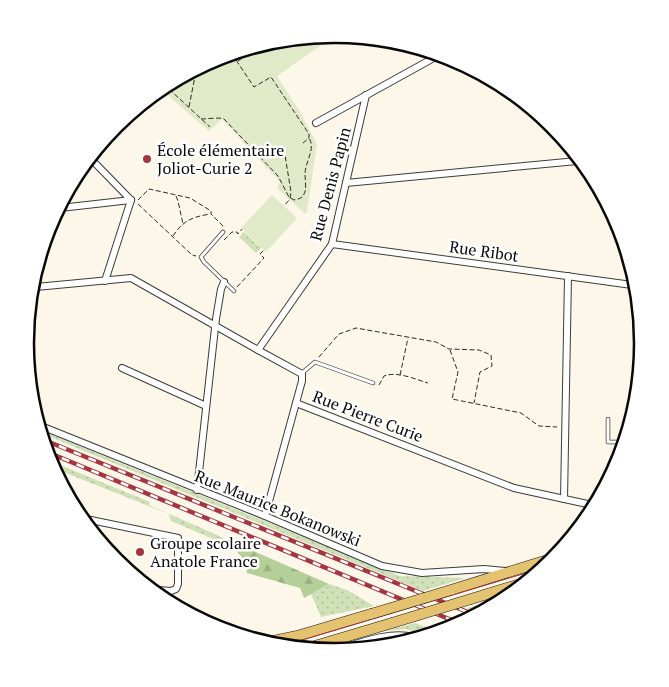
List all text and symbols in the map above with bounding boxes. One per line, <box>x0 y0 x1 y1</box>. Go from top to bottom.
street label: Rue Denis Papin <box>304 124 356 243</box>
place label: École élémentaire Joliot-Curie 2 <box>157 139 284 179</box>
marker: École élémentaire Joliot-Curie 2 <box>141 153 153 165</box>
street label: Rue Ribot <box>448 235 520 267</box>
street label: Rue Pierre Curie <box>310 385 426 447</box>
street label: Rue Maurice Bokanowski <box>192 465 364 551</box>
place label: Groupe scolaire Anatole France <box>150 532 261 572</box>
marker: Groupe scolaire Anatole France <box>134 546 146 558</box>

